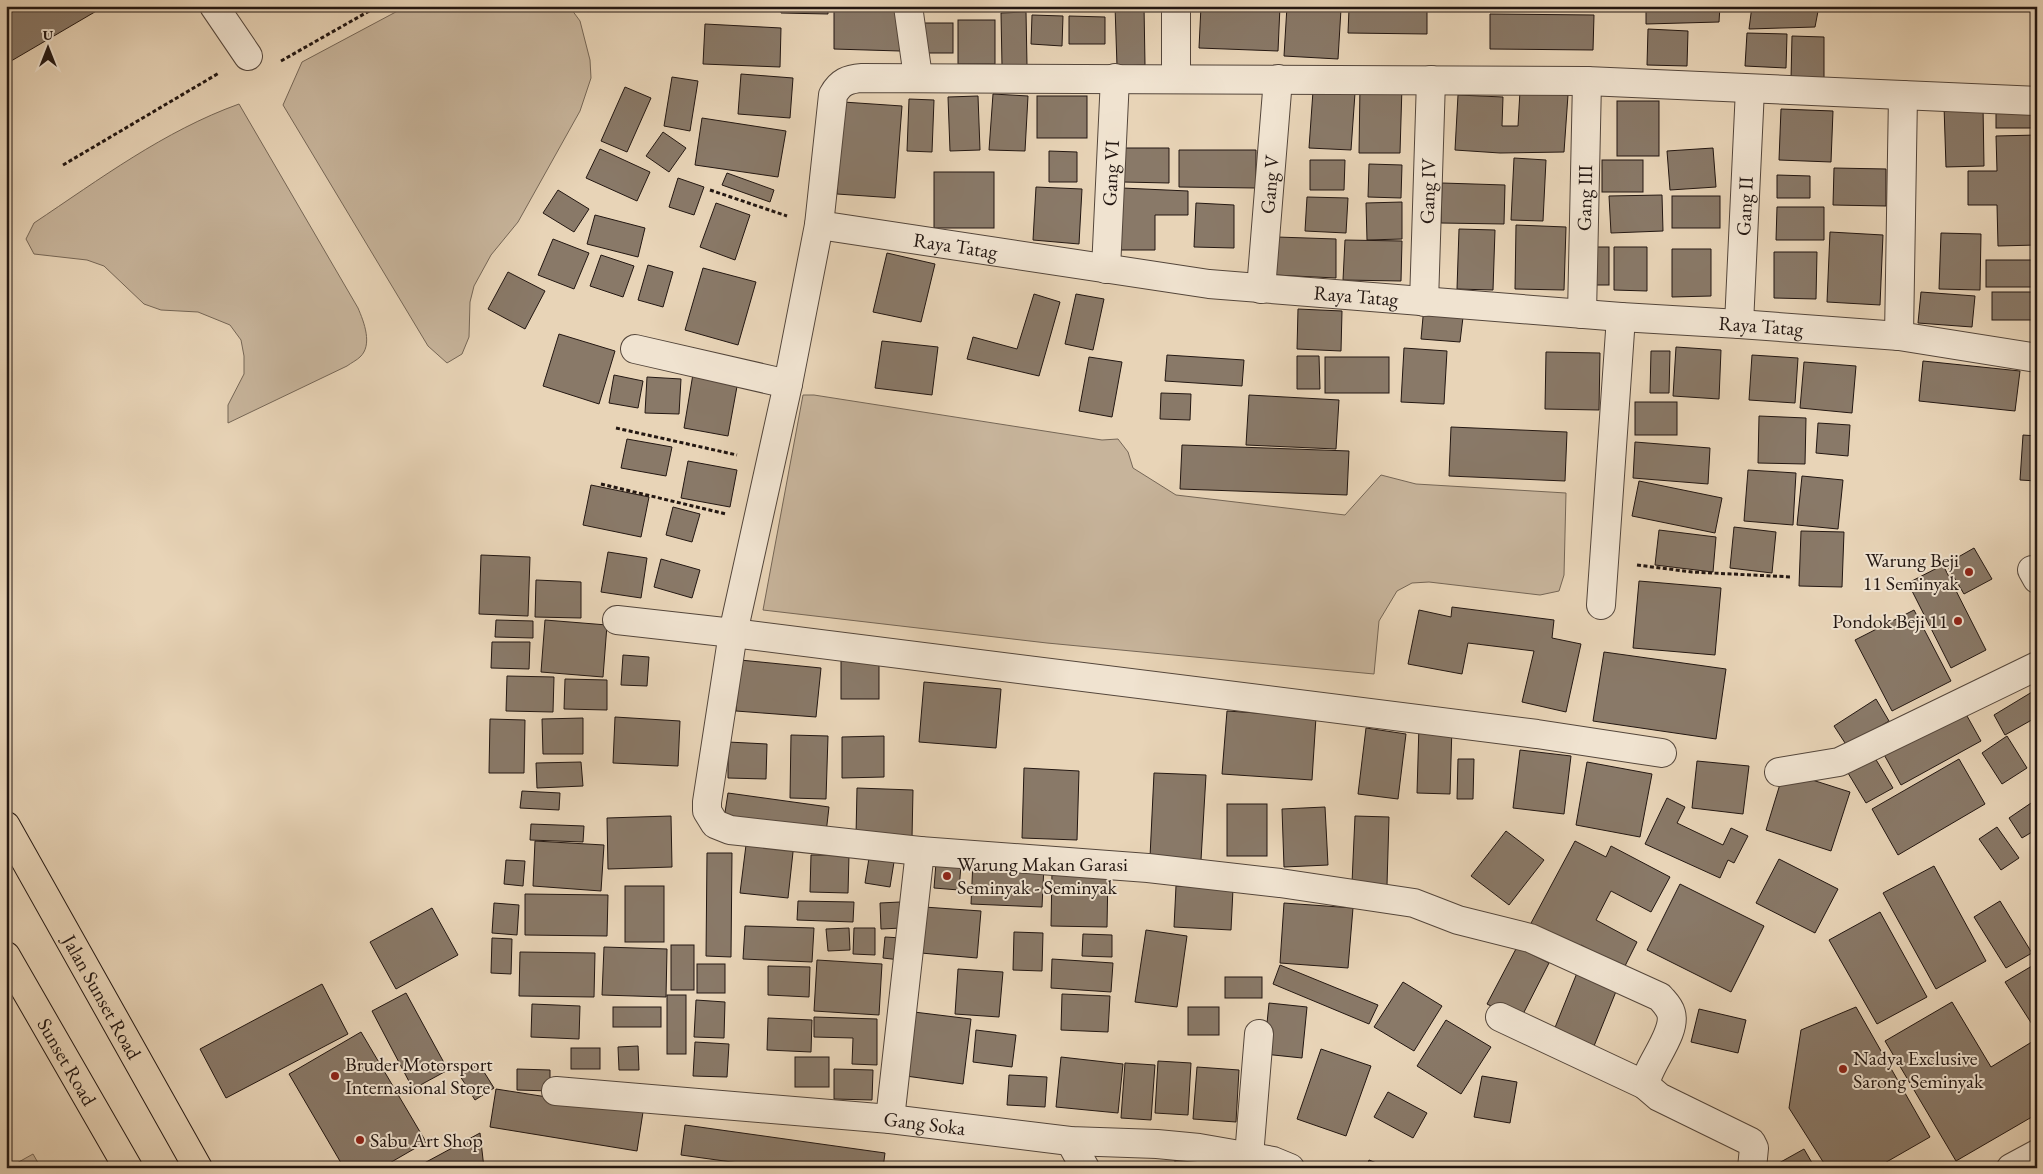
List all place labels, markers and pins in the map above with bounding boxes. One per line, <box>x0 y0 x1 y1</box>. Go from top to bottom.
place label: Warung Beji 11 Seminyak <box>1863 547 1960 596</box>
marker: Warung Beji 11 Seminyak <box>1963 566 1975 578</box>
place label: Pondok Beji 11 <box>1832 608 1948 634</box>
marker: Pondok Beji 11 <box>1952 615 1964 627</box>
place label: Warung Makan Garasi Seminyak - Seminyak <box>957 851 1128 900</box>
marker: Warung Makan Garasi Seminyak - Seminyak <box>941 870 953 882</box>
place label: Nadya Exclusive Sarong Seminyak <box>1853 1045 1984 1094</box>
place label: Bruder Motorsport Internasional Store <box>345 1051 493 1100</box>
marker: Nadya Exclusive Sarong Seminyak <box>1837 1063 1849 1075</box>
marker: Bruder Motorsport Internasional Store <box>329 1070 341 1082</box>
place label: Sabu Art Shop <box>370 1127 483 1153</box>
marker: Sabu Art Shop <box>354 1134 366 1146</box>

